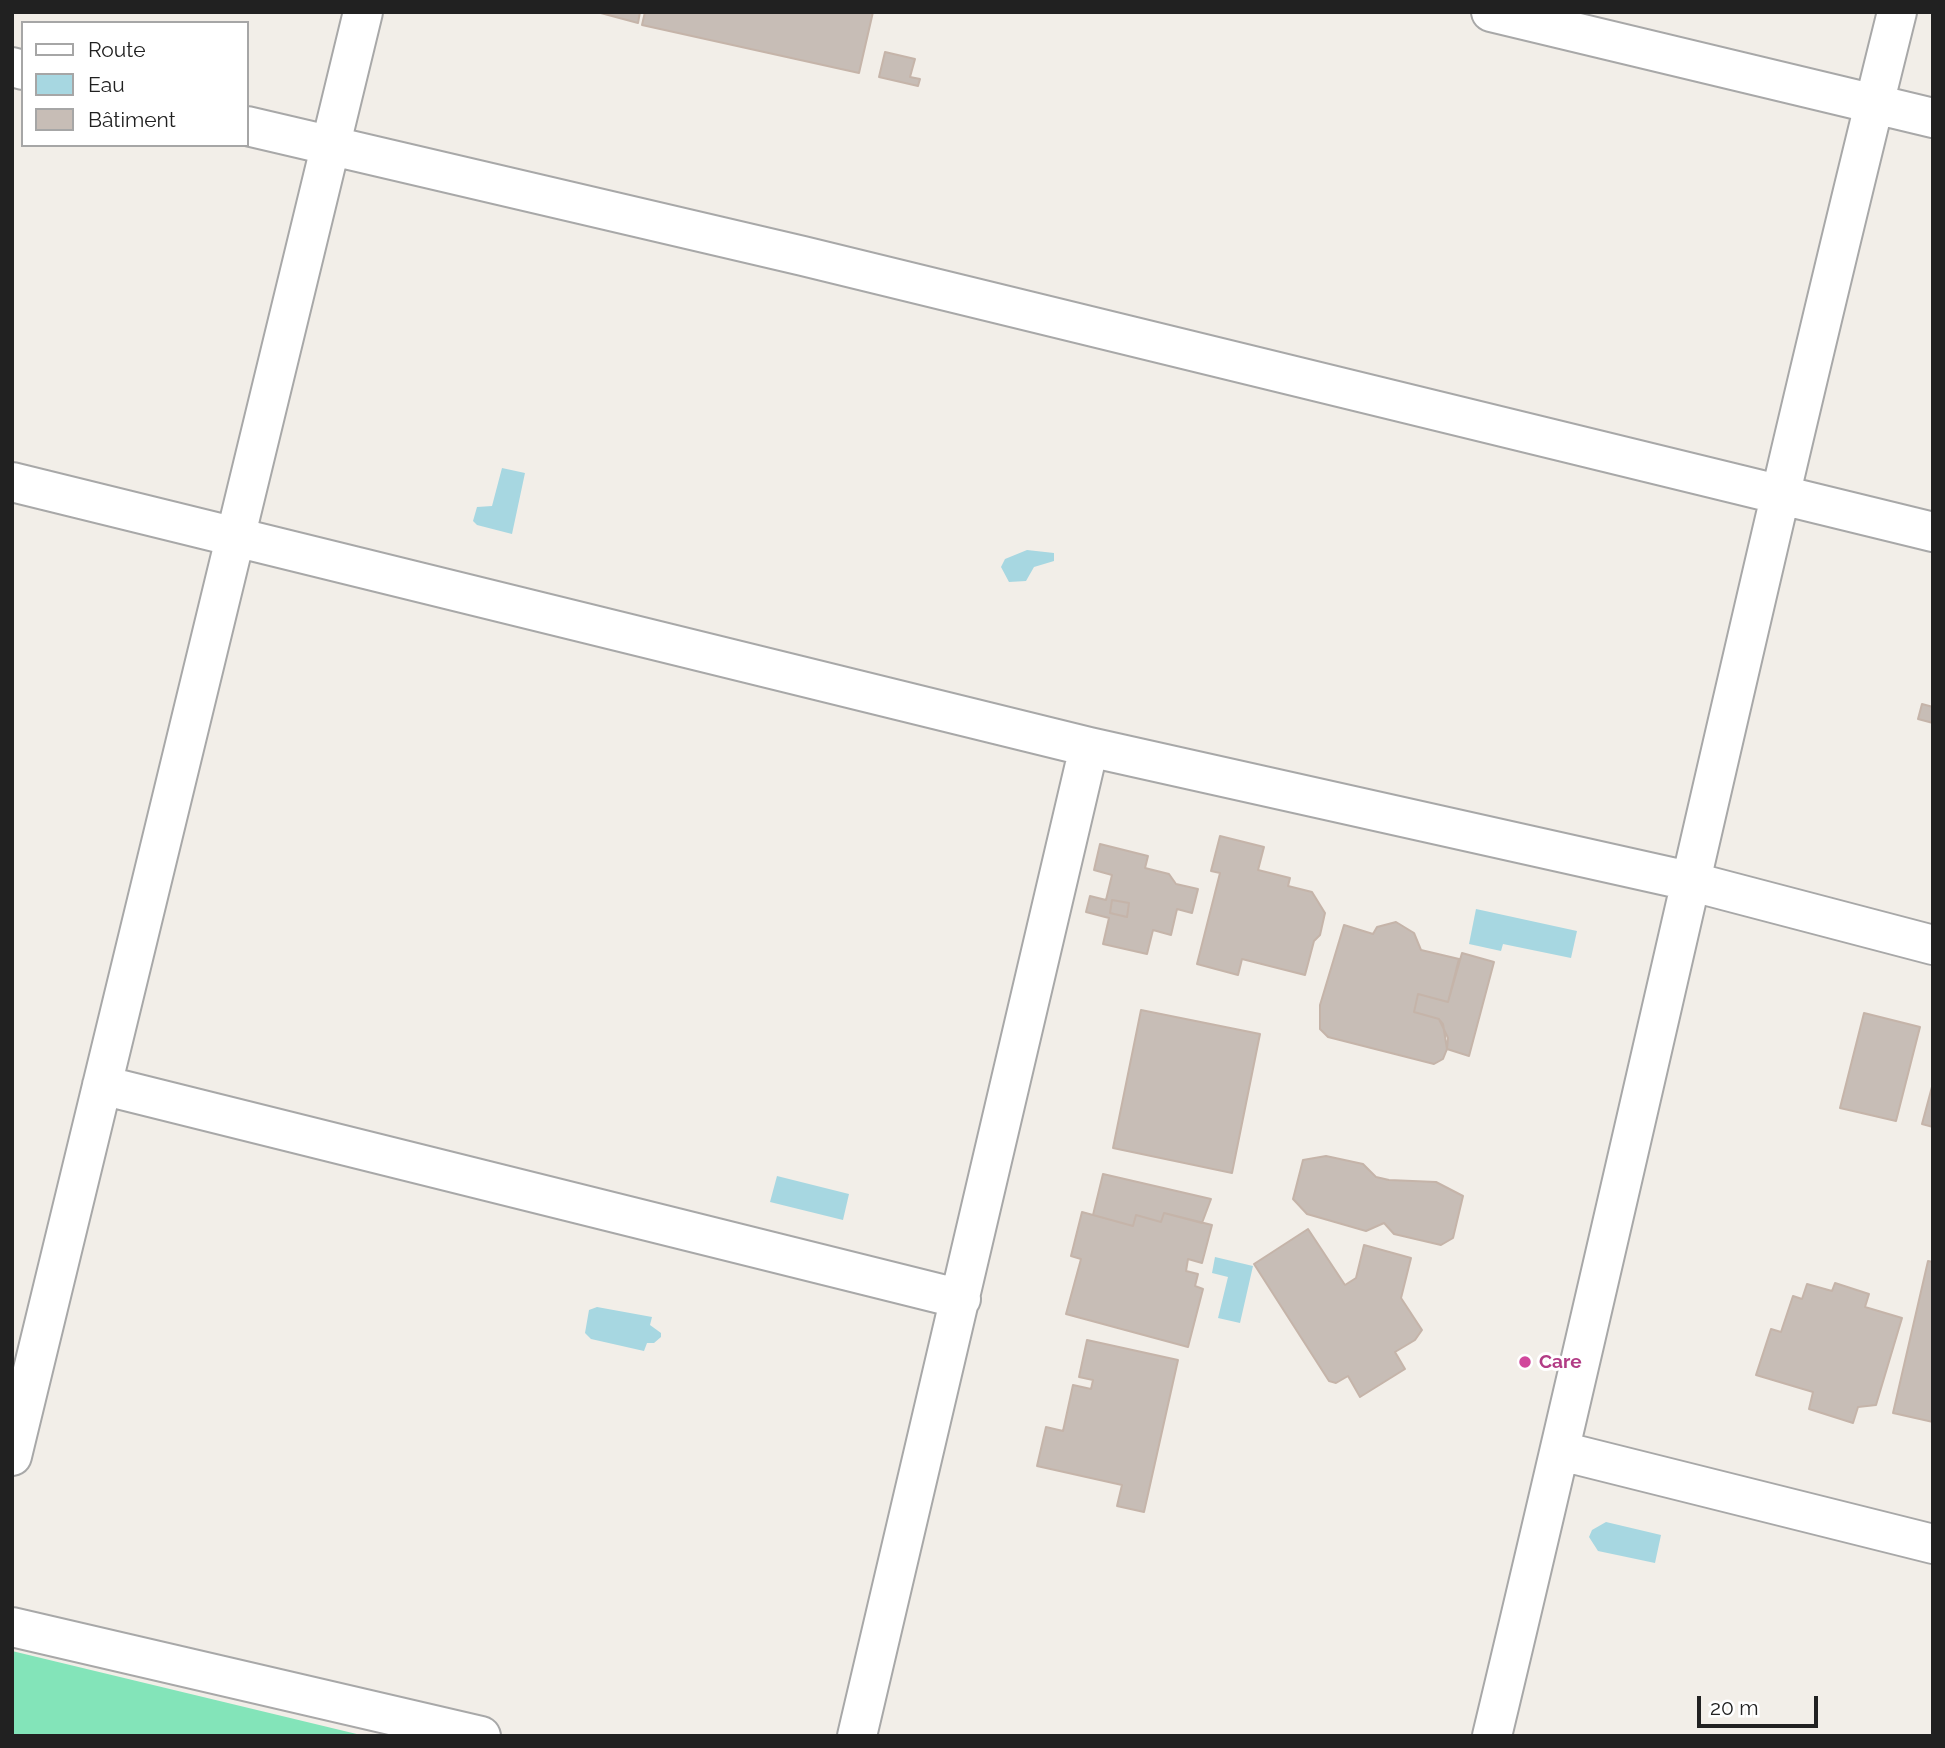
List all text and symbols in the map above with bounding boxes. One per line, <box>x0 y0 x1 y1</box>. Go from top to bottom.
legend <box>21 21 248 147</box>
text: Route <box>88 37 146 62</box>
text: Eau <box>88 72 125 97</box>
text: Bâtiment <box>88 107 176 132</box>
place label: Care <box>1539 1351 1582 1373</box>
marker: Care <box>1517 1354 1533 1370</box>
scale bar <box>1700 1682 1821 1726</box>
text: 20 m <box>1710 1695 1758 1720</box>

